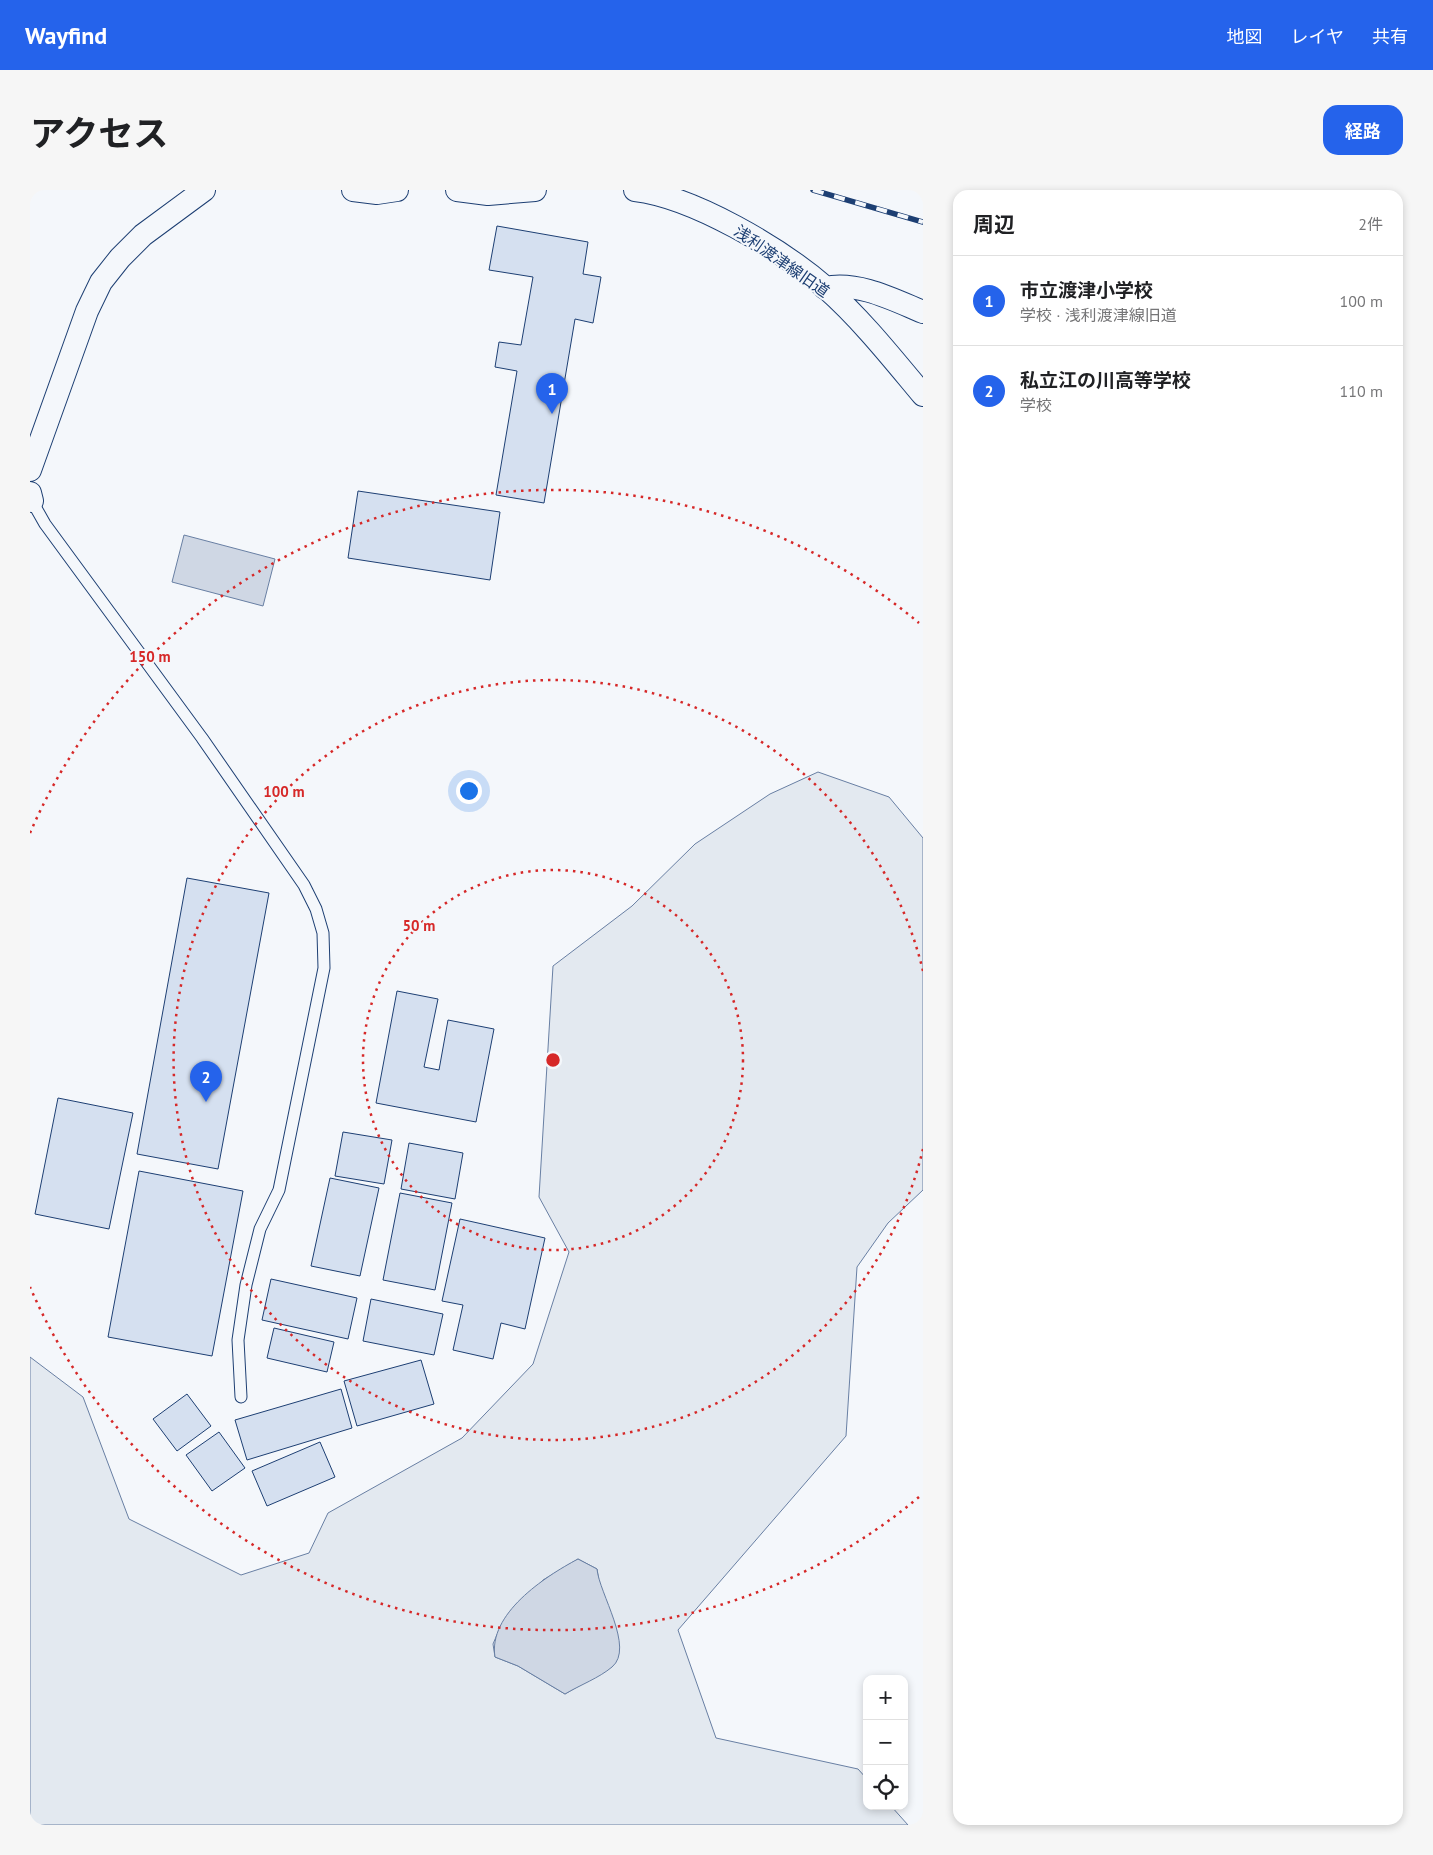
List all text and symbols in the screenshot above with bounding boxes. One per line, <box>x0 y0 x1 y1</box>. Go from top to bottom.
text: Wayfind <box>25 20 107 51</box>
text: 地図 <box>1227 25 1263 48</box>
text: レイヤ <box>1291 25 1344 48</box>
text: 共有 <box>1372 25 1408 48</box>
button: 経路 <box>1323 105 1403 155</box>
text: アクセス <box>30 110 168 156</box>
text: 周辺 <box>973 211 1015 238</box>
text: 2件 <box>1358 214 1383 234</box>
street label: 浅利渡津線旧道 <box>730 221 834 301</box>
text: 市立渡津小学校 <box>1020 278 1153 302</box>
text: 1 <box>984 291 994 311</box>
text: 100 m <box>1340 291 1383 311</box>
text: 学校 · 浅利渡津線旧道 <box>1020 305 1177 325</box>
text: 私立江の川高等学校 <box>1020 368 1191 392</box>
pin: 1 <box>536 373 568 414</box>
text: 2 <box>984 381 994 401</box>
text: 110 m <box>1340 381 1383 401</box>
text: 学校 <box>1020 395 1052 415</box>
text: 150 m <box>129 647 171 666</box>
your location <box>456 778 482 804</box>
text: 100 m <box>263 782 305 801</box>
text: 50 m <box>403 916 435 935</box>
centre of rings <box>544 1051 562 1069</box>
pin: 2 <box>190 1061 222 1102</box>
map controls <box>863 1675 908 1810</box>
button: + <box>863 1675 908 1720</box>
button: − <box>863 1720 908 1765</box>
button: locate <box>863 1765 908 1810</box>

